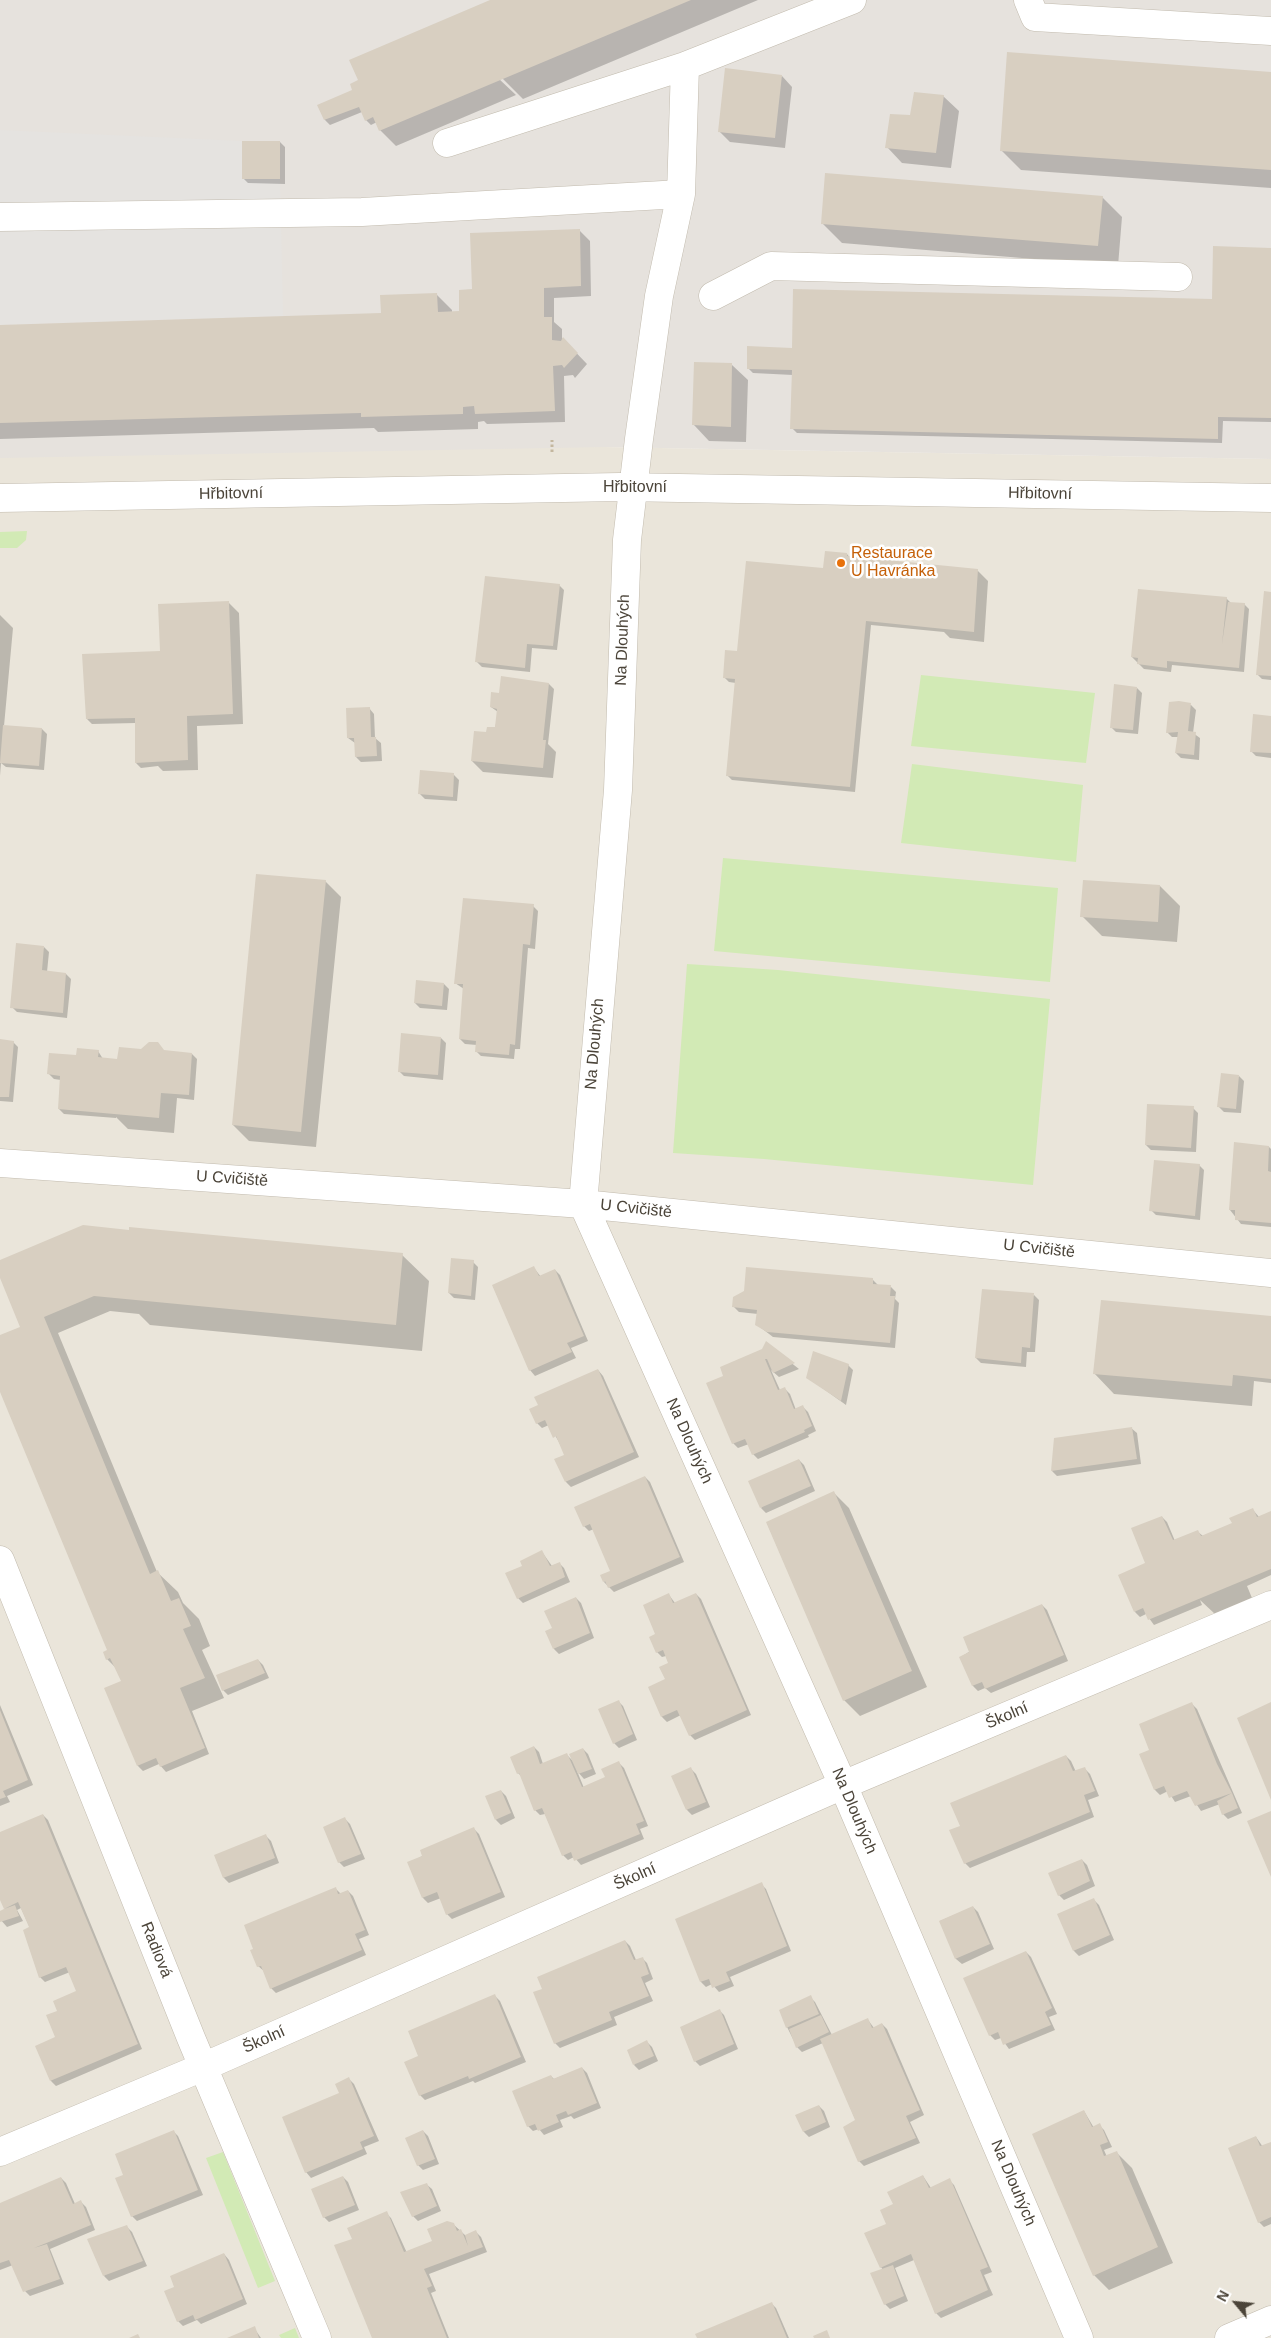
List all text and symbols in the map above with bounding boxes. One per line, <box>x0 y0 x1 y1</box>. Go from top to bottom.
street label: Hřbitovní <box>603 478 667 498</box>
street label: Hřbitovní <box>199 484 263 504</box>
street label: Hřbitovní <box>1008 484 1072 504</box>
place label: Restaurace U Havránka <box>851 544 935 582</box>
marker: Restaurace U Havránka <box>835 557 847 569</box>
street label: Na Dlouhých <box>612 594 634 686</box>
street label: Na Dlouhých <box>581 998 609 1090</box>
street label: U Cvičiště <box>195 1167 269 1191</box>
street label: U Cvičiště <box>599 1196 673 1222</box>
street label: U Cvičiště <box>1002 1236 1076 1262</box>
street label: Na Dlouhých <box>662 1395 716 1487</box>
street label: Školní <box>983 1698 1031 1734</box>
street label: Na Dlouhých <box>827 1765 881 1857</box>
street label: Školní <box>611 1859 659 1895</box>
street label: Radiová <box>136 1919 176 1981</box>
street label: Školní <box>240 2022 288 2058</box>
street label: Na Dlouhých <box>986 2137 1040 2229</box>
north arrow <box>1211 2278 1261 2328</box>
text: N <box>1213 2288 1232 2304</box>

